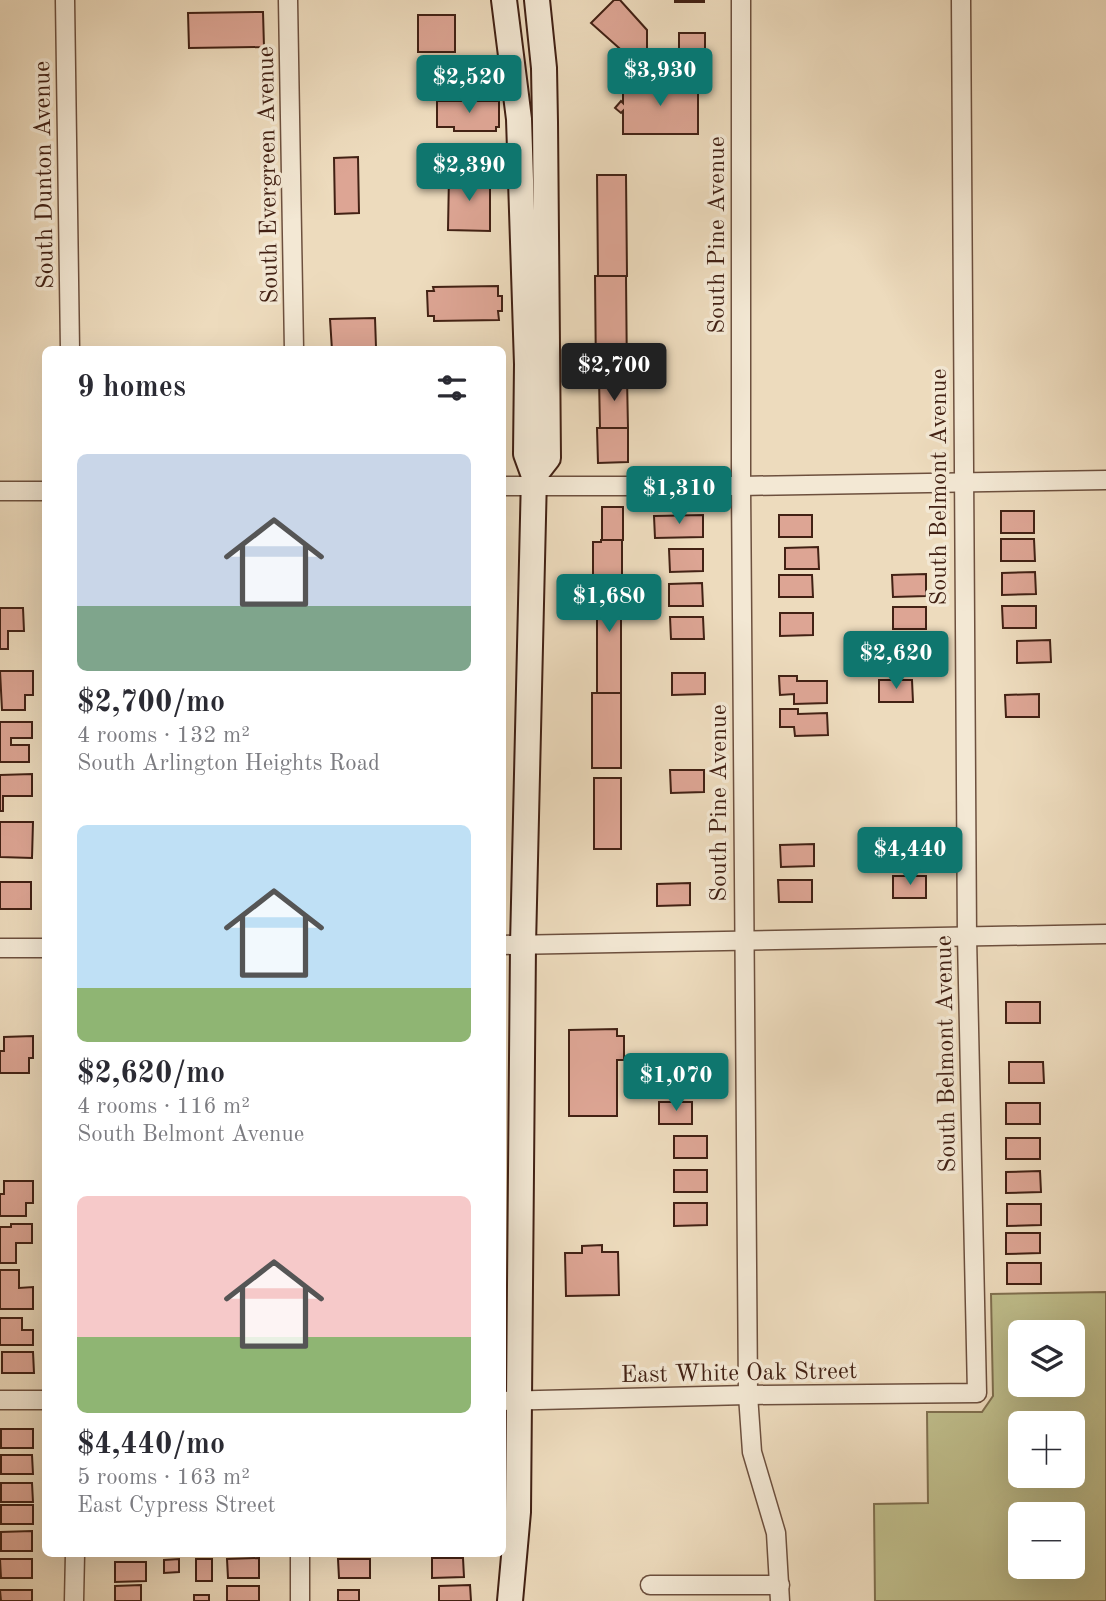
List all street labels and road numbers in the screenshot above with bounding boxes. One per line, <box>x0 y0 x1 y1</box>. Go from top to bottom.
street label: South Evergreen Avenue <box>255 46 283 304</box>
street label: South Dunton Avenue <box>31 61 59 289</box>
street label: South Pine Avenue <box>706 136 730 334</box>
street label: South Belmont Avenue <box>928 368 952 606</box>
street label: South Pine Avenue <box>708 704 732 902</box>
street label: South Belmont Avenue <box>933 935 961 1173</box>
street label: East White Oak Street <box>620 1360 858 1388</box>

